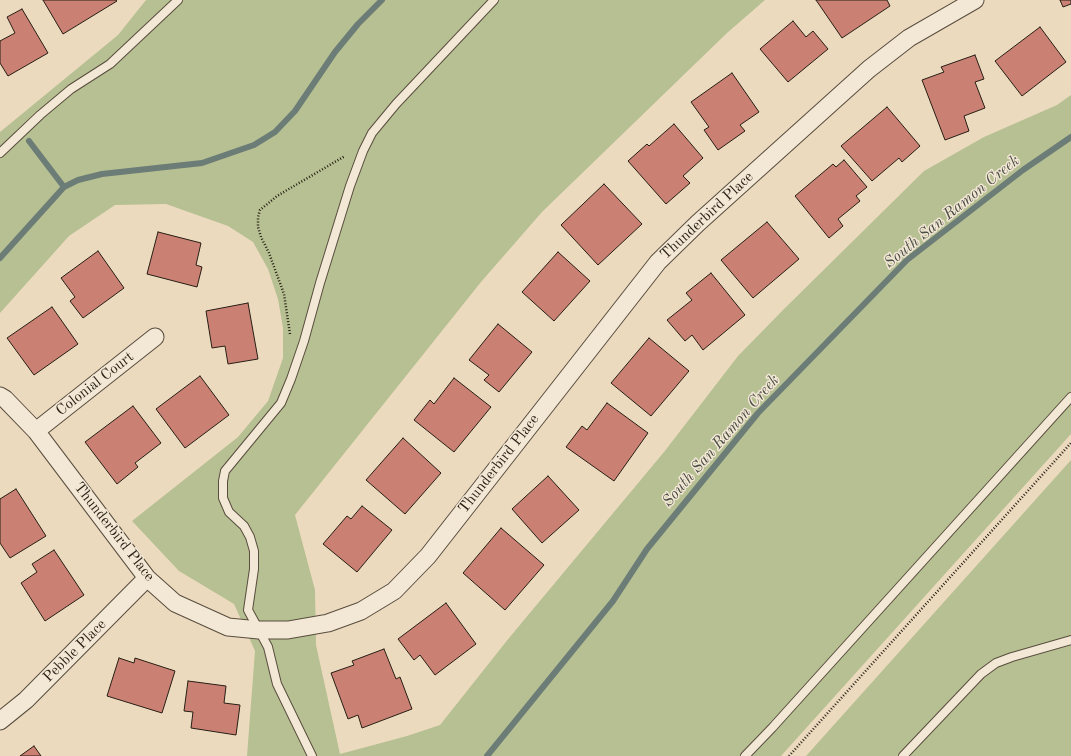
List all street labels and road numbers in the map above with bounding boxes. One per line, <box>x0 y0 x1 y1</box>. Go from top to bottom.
street label: Thunderbird Place <box>657 168 757 264</box>
street label: Colonial Court <box>53 348 137 420</box>
street label: Thunderbird Place <box>455 411 543 517</box>
street label: Thunderbird Place <box>70 479 158 585</box>
street label: Pebble Place <box>40 616 110 686</box>

